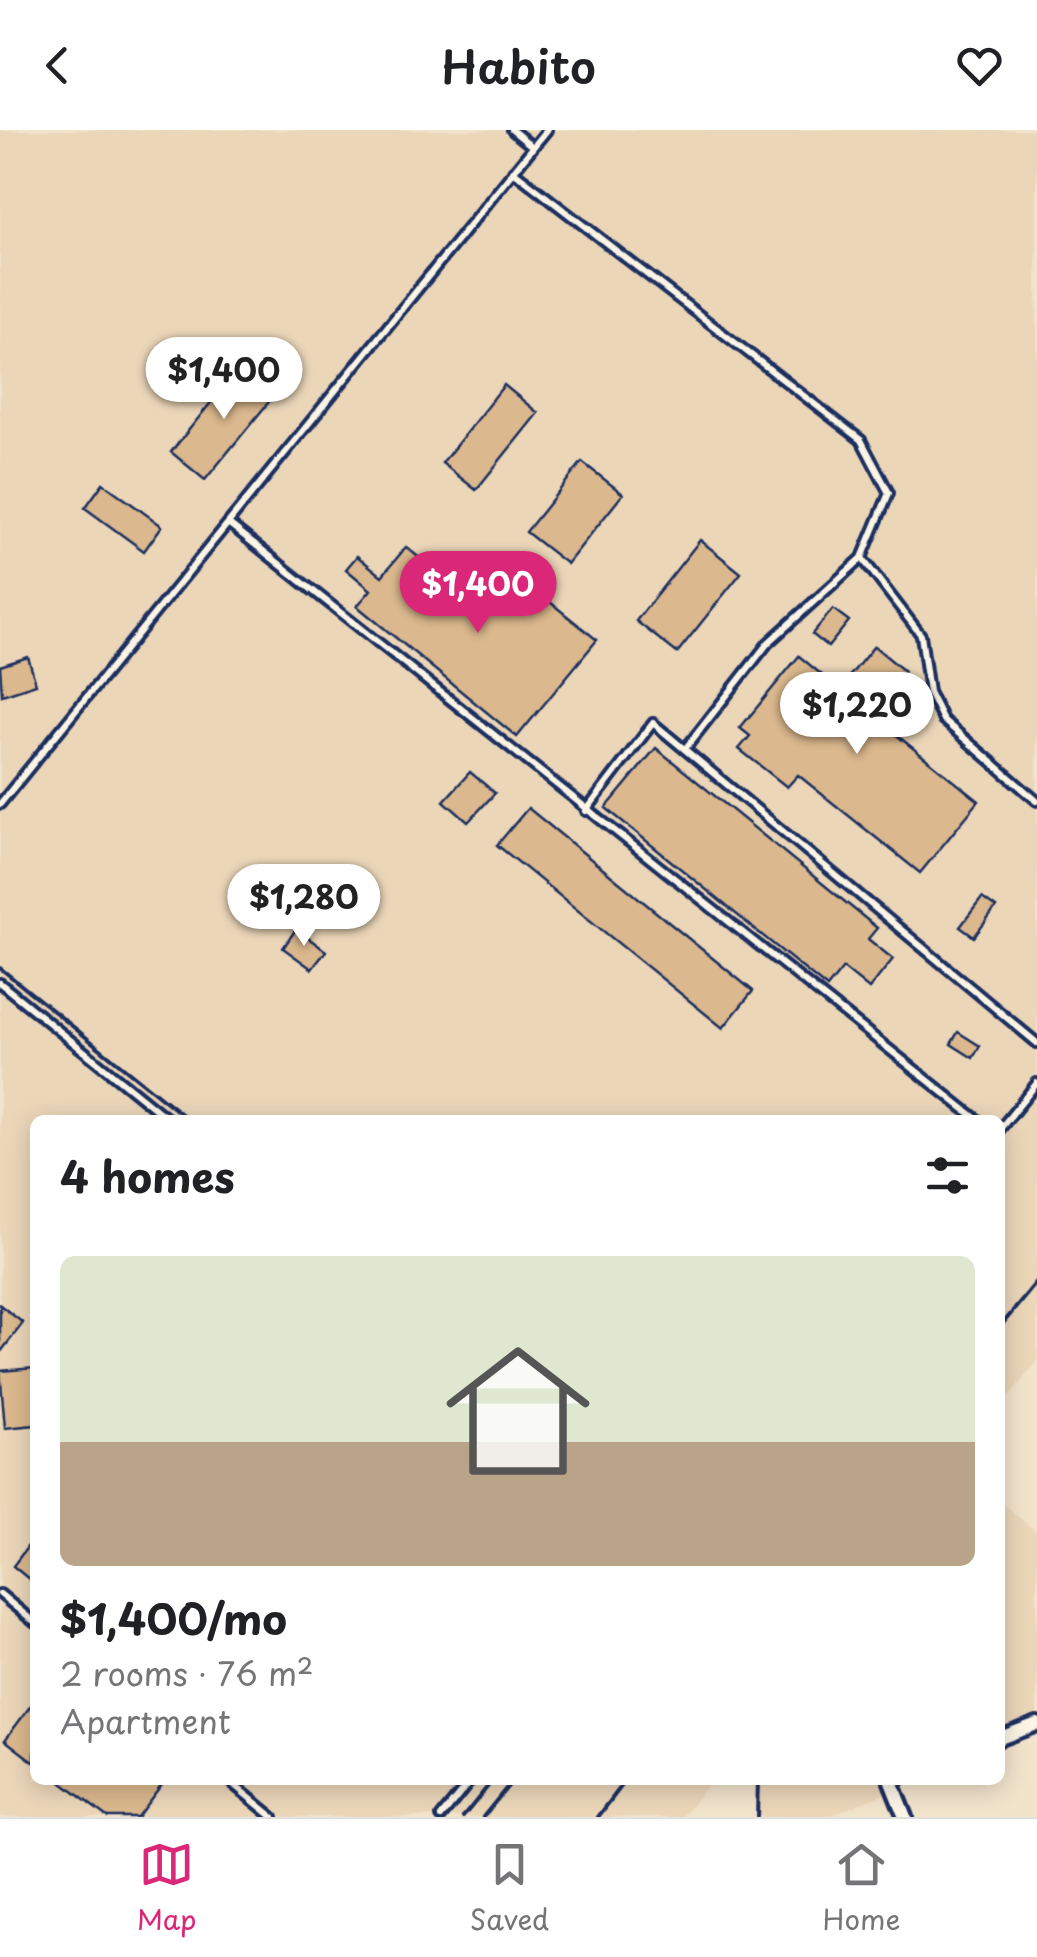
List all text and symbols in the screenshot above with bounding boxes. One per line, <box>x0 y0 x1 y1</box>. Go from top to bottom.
text: Habito <box>441 31 596 99</box>
icon: back <box>30 38 85 93</box>
icon: heart <box>952 38 1007 93</box>
pin: $1,400 <box>143 337 305 422</box>
text: $1,400 <box>168 345 280 393</box>
pin: $1,400 <box>397 551 559 636</box>
text: $1,400 <box>422 559 534 607</box>
pin: $1,220 <box>776 672 938 757</box>
text: $1,220 <box>802 680 912 728</box>
pin: $1,280 <box>223 864 385 949</box>
text: $1,280 <box>249 872 359 920</box>
text: 4 homes <box>60 1144 235 1207</box>
icon: filters <box>920 1148 975 1203</box>
icon: home <box>428 1321 608 1501</box>
text: $1,400/mo <box>60 1586 287 1649</box>
text: 2 rooms · 76 m² <box>60 1649 314 1697</box>
text: Apartment <box>60 1697 231 1745</box>
tab: Map <box>137 1837 196 1940</box>
tab: Saved <box>470 1837 549 1940</box>
tab: Home <box>822 1837 900 1940</box>

